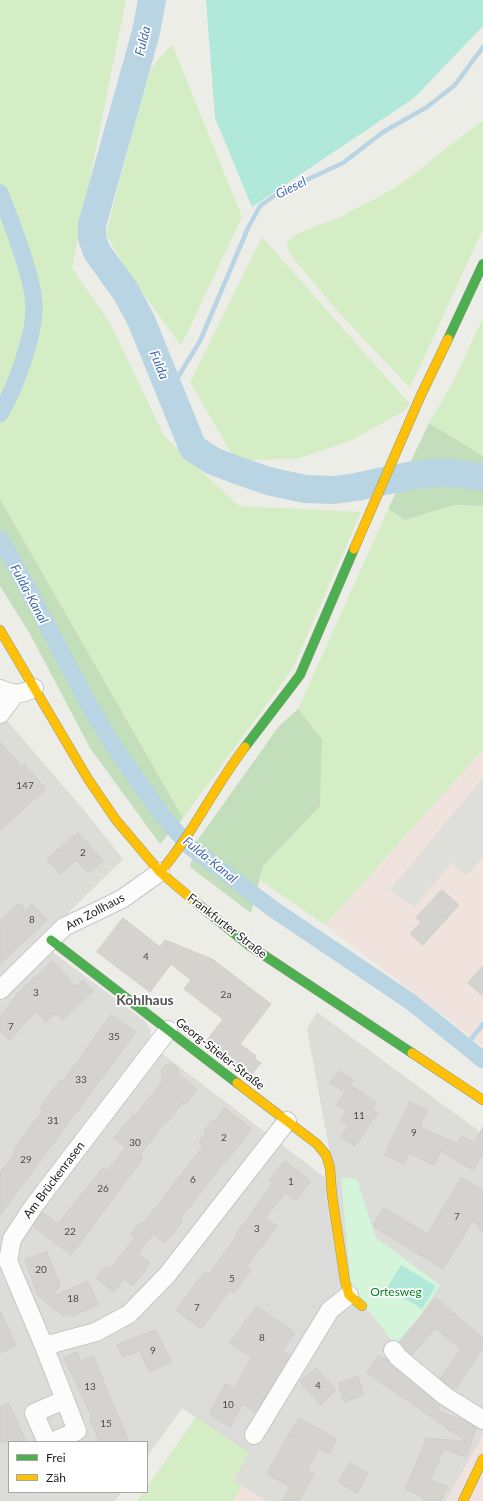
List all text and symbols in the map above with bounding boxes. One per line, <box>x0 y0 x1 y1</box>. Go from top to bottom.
water label: Fulda <box>132 25 154 57</box>
water label: Giesel <box>273 174 309 202</box>
water label: Fulda <box>146 348 172 382</box>
water label: Fulda-Kanal <box>7 562 51 626</box>
house number: 147 <box>16 780 34 792</box>
water label: Fulda-Kanal <box>180 833 240 887</box>
house number: 2 <box>80 847 86 859</box>
street label: Am Zollhaus <box>63 890 127 934</box>
street label: Frankfurter Straße <box>184 891 270 961</box>
house number: 8 <box>29 914 35 926</box>
house number: 4 <box>143 951 149 963</box>
house number: 3 <box>33 987 39 999</box>
house number: 2a <box>221 989 231 1001</box>
district label: Kohlhaus <box>116 992 174 1008</box>
street label: Georg-Stieler-Straße <box>173 1015 267 1093</box>
house number: 7 <box>8 1021 14 1033</box>
house number: 35 <box>108 1031 120 1043</box>
house number: 33 <box>75 1074 87 1086</box>
house number: 11 <box>353 1110 365 1122</box>
house number: 31 <box>47 1115 59 1127</box>
house number: 9 <box>411 1127 417 1139</box>
house number: 2 <box>221 1132 227 1144</box>
house number: 30 <box>129 1137 141 1149</box>
street label: Am Brückenrasen <box>20 1139 88 1221</box>
house number: 29 <box>20 1154 32 1166</box>
house number: 6 <box>190 1174 196 1186</box>
house number: 1 <box>288 1176 294 1188</box>
house number: 26 <box>97 1183 109 1195</box>
house number: 7 <box>454 1211 460 1223</box>
house number: 3 <box>254 1223 260 1235</box>
house number: 22 <box>64 1226 76 1238</box>
house number: 20 <box>35 1264 47 1276</box>
house number: 5 <box>229 1273 235 1285</box>
park label: Ortesweg <box>370 1285 422 1299</box>
house number: 18 <box>67 1293 79 1305</box>
house number: 7 <box>194 1302 200 1314</box>
house number: 8 <box>259 1332 265 1344</box>
house number: 9 <box>150 1345 156 1357</box>
house number: 4 <box>315 1380 321 1392</box>
house number: 13 <box>84 1381 96 1393</box>
house number: 10 <box>222 1399 234 1411</box>
house number: 15 <box>100 1418 112 1430</box>
legend <box>8 1441 148 1493</box>
text: Frei <box>46 1450 66 1465</box>
text: Zäh <box>46 1470 66 1485</box>

